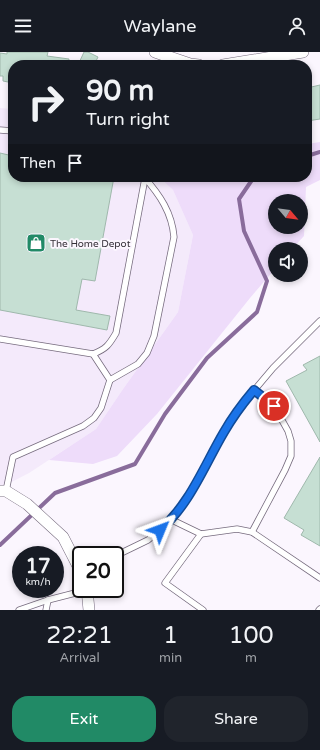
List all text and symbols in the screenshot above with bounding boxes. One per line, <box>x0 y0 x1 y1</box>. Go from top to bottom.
icon: menu <box>12 15 34 37</box>
text: Waylane <box>124 15 196 37</box>
icon: person <box>286 15 308 37</box>
text: 90 m <box>86 74 154 108</box>
icon: right <box>20 76 72 128</box>
text: Turn right <box>86 108 170 130</box>
icon: arrive <box>64 152 86 174</box>
text: Then <box>20 154 56 172</box>
north arrow <box>268 194 308 234</box>
map controls <box>268 194 308 282</box>
shop icon: The Home Depot <box>25 232 47 254</box>
place label: The Home Depot <box>50 238 131 250</box>
button: sound <box>268 242 308 282</box>
pin <box>257 389 291 423</box>
icon: arrive <box>263 395 285 417</box>
position arrow <box>139 509 181 551</box>
speed limit sign: 20 <box>72 546 124 598</box>
text: 17 <box>25 555 51 579</box>
text: km/h <box>25 576 51 588</box>
text: 22:21 <box>46 621 113 650</box>
text: 1 <box>163 621 178 650</box>
text: 100 <box>228 621 274 650</box>
text: Arrival <box>59 650 100 666</box>
text: min <box>159 650 182 666</box>
text: m <box>245 650 257 666</box>
button: Exit <box>12 696 156 742</box>
button: Share <box>164 696 308 742</box>

